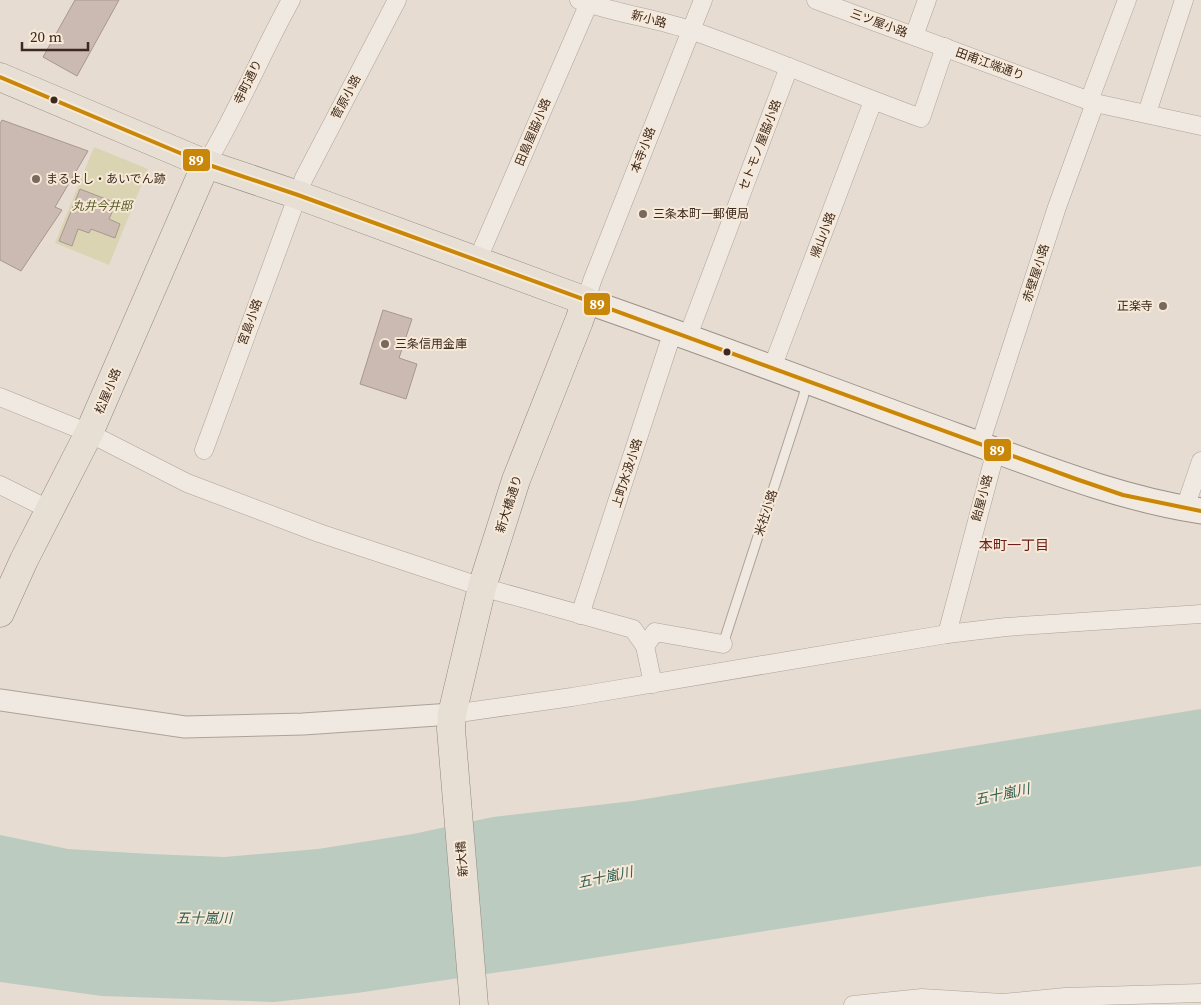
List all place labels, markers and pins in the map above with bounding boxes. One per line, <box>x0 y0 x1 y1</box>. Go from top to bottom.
unlabelled marker <box>49 95 59 105</box>
place label: まるよし・あいでん跡 <box>46 171 166 187</box>
marker: まるよし・あいでん跡 <box>30 173 42 185</box>
place label: 三条本町一郵便局 <box>653 206 749 222</box>
marker: 三条本町一郵便局 <box>637 208 649 220</box>
place label: 正楽寺 <box>1117 298 1153 314</box>
marker: 正楽寺 <box>1157 300 1169 312</box>
place label: 三条信用金庫 <box>395 336 467 352</box>
marker: 三条信用金庫 <box>379 338 391 350</box>
unlabelled marker <box>722 347 732 357</box>

